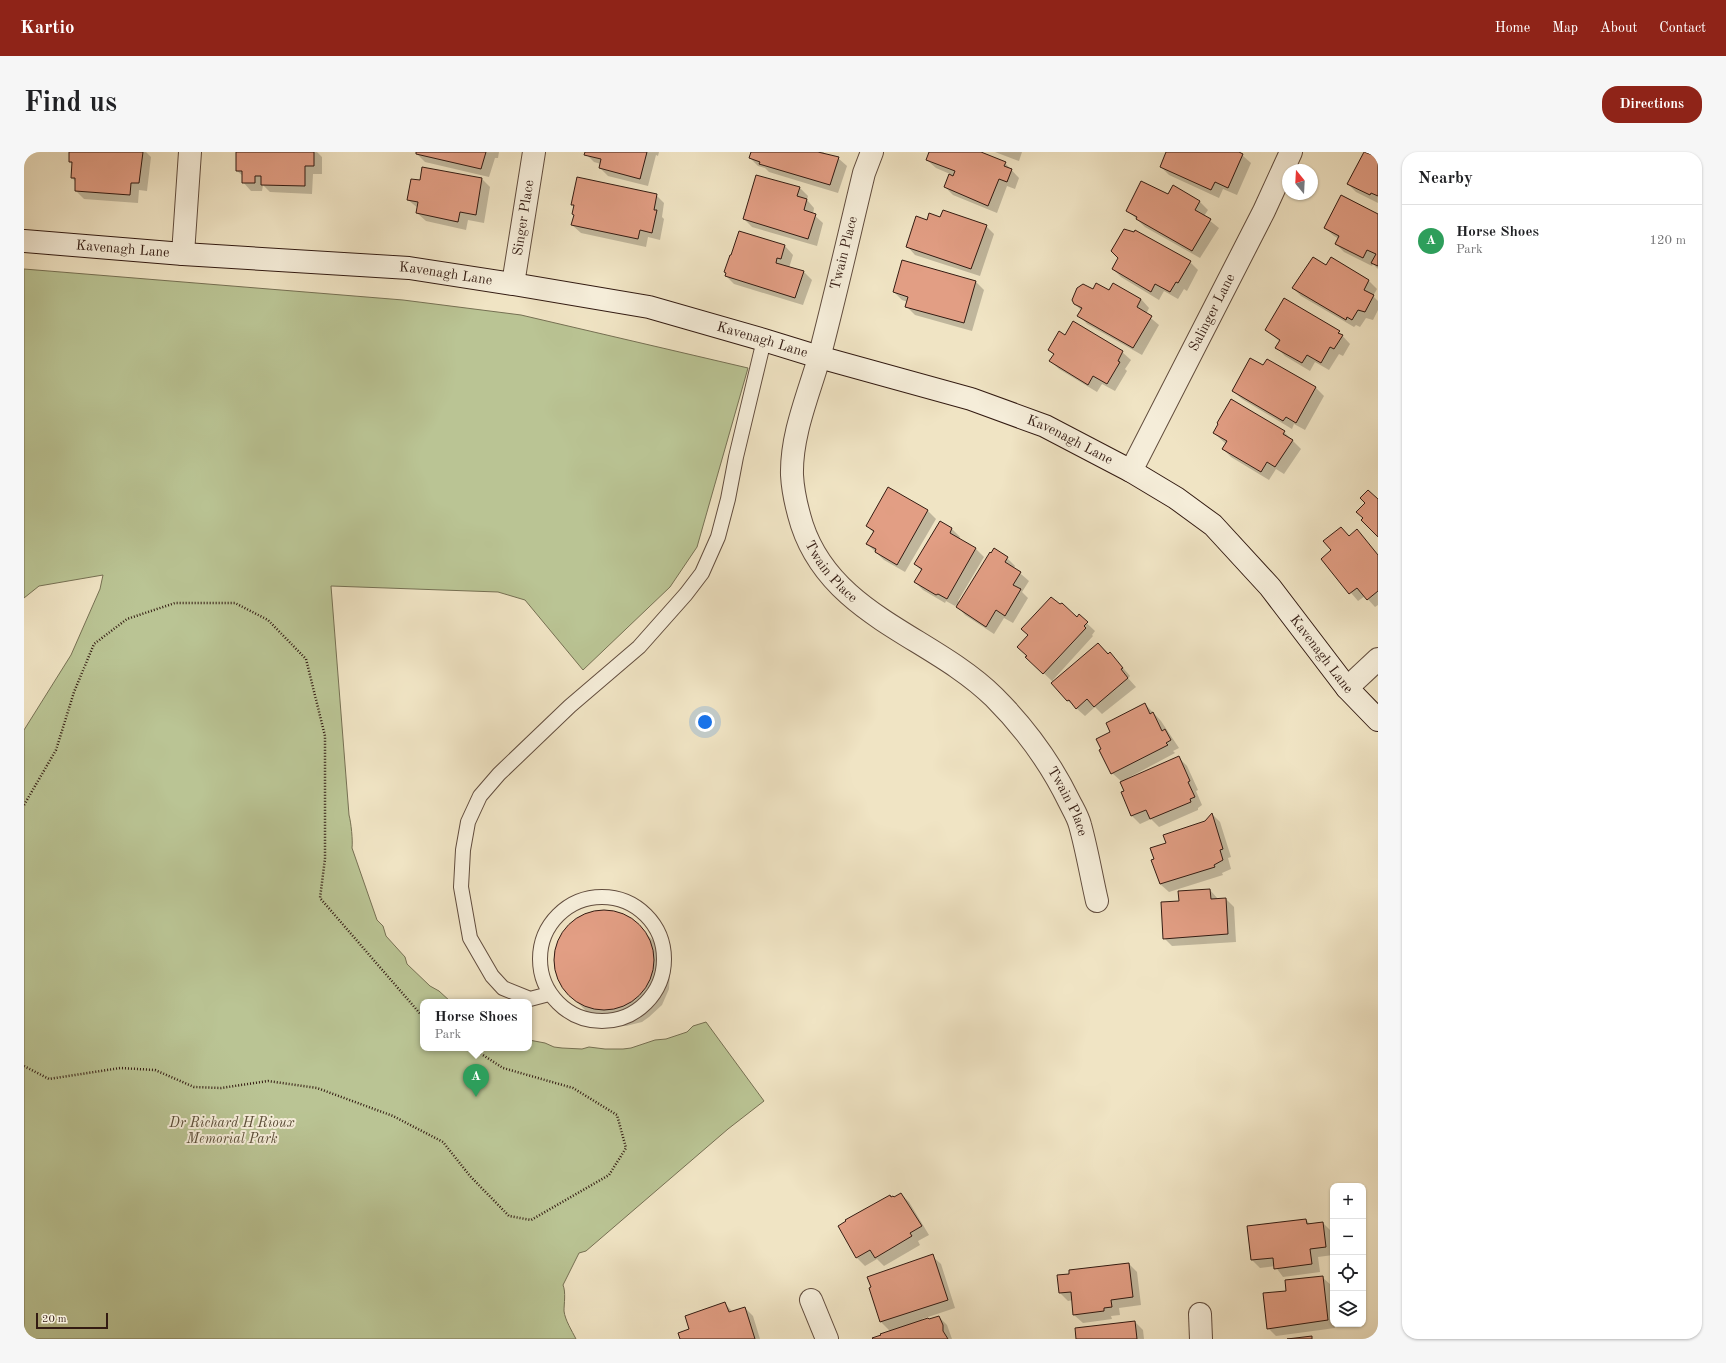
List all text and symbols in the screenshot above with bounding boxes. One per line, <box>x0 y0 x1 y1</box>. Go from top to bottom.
text: Kartio <box>20 19 75 38</box>
text: Home <box>1495 21 1530 35</box>
text: Map <box>1552 21 1578 35</box>
text: About <box>1600 21 1637 35</box>
text: Contact <box>1659 21 1706 35</box>
button: Directions <box>1602 86 1702 123</box>
text: Find us <box>24 90 117 118</box>
north arrow <box>1282 164 1318 200</box>
text: Nearby <box>1418 170 1473 187</box>
street label: Singer Place <box>511 179 536 257</box>
street label: Twain Place <box>828 215 860 291</box>
text: Horse Shoes <box>1456 225 1539 240</box>
text: A <box>1426 234 1436 247</box>
text: 120 m <box>1649 234 1686 247</box>
street label: Kavenagh Lane <box>75 238 170 260</box>
text: Park <box>1456 243 1483 256</box>
street label: Kavenagh Lane <box>399 260 493 288</box>
street label: Salinger Lane <box>1187 272 1238 353</box>
street label: Kavenagh Lane <box>715 320 809 360</box>
street label: Kavenagh Lane <box>1025 413 1115 467</box>
street label: Twain Place <box>802 538 860 605</box>
street label: Kavenagh Lane <box>1287 613 1355 696</box>
your location <box>695 712 715 732</box>
street label: Twain Place <box>1045 764 1090 837</box>
popup <box>420 999 532 1051</box>
text: Horse Shoes <box>435 1010 517 1025</box>
text: Park <box>435 1028 461 1041</box>
pin: A <box>463 1064 489 1097</box>
park label: Dr Richard H Rioux Memorial Park <box>168 1116 295 1146</box>
map controls <box>1330 1183 1366 1327</box>
button: + <box>1330 1183 1366 1219</box>
button: − <box>1330 1219 1366 1255</box>
button: locate <box>1330 1255 1366 1291</box>
button: layers <box>1330 1291 1366 1327</box>
scale bar <box>36 1311 108 1330</box>
text: 20 m <box>42 1314 67 1325</box>

